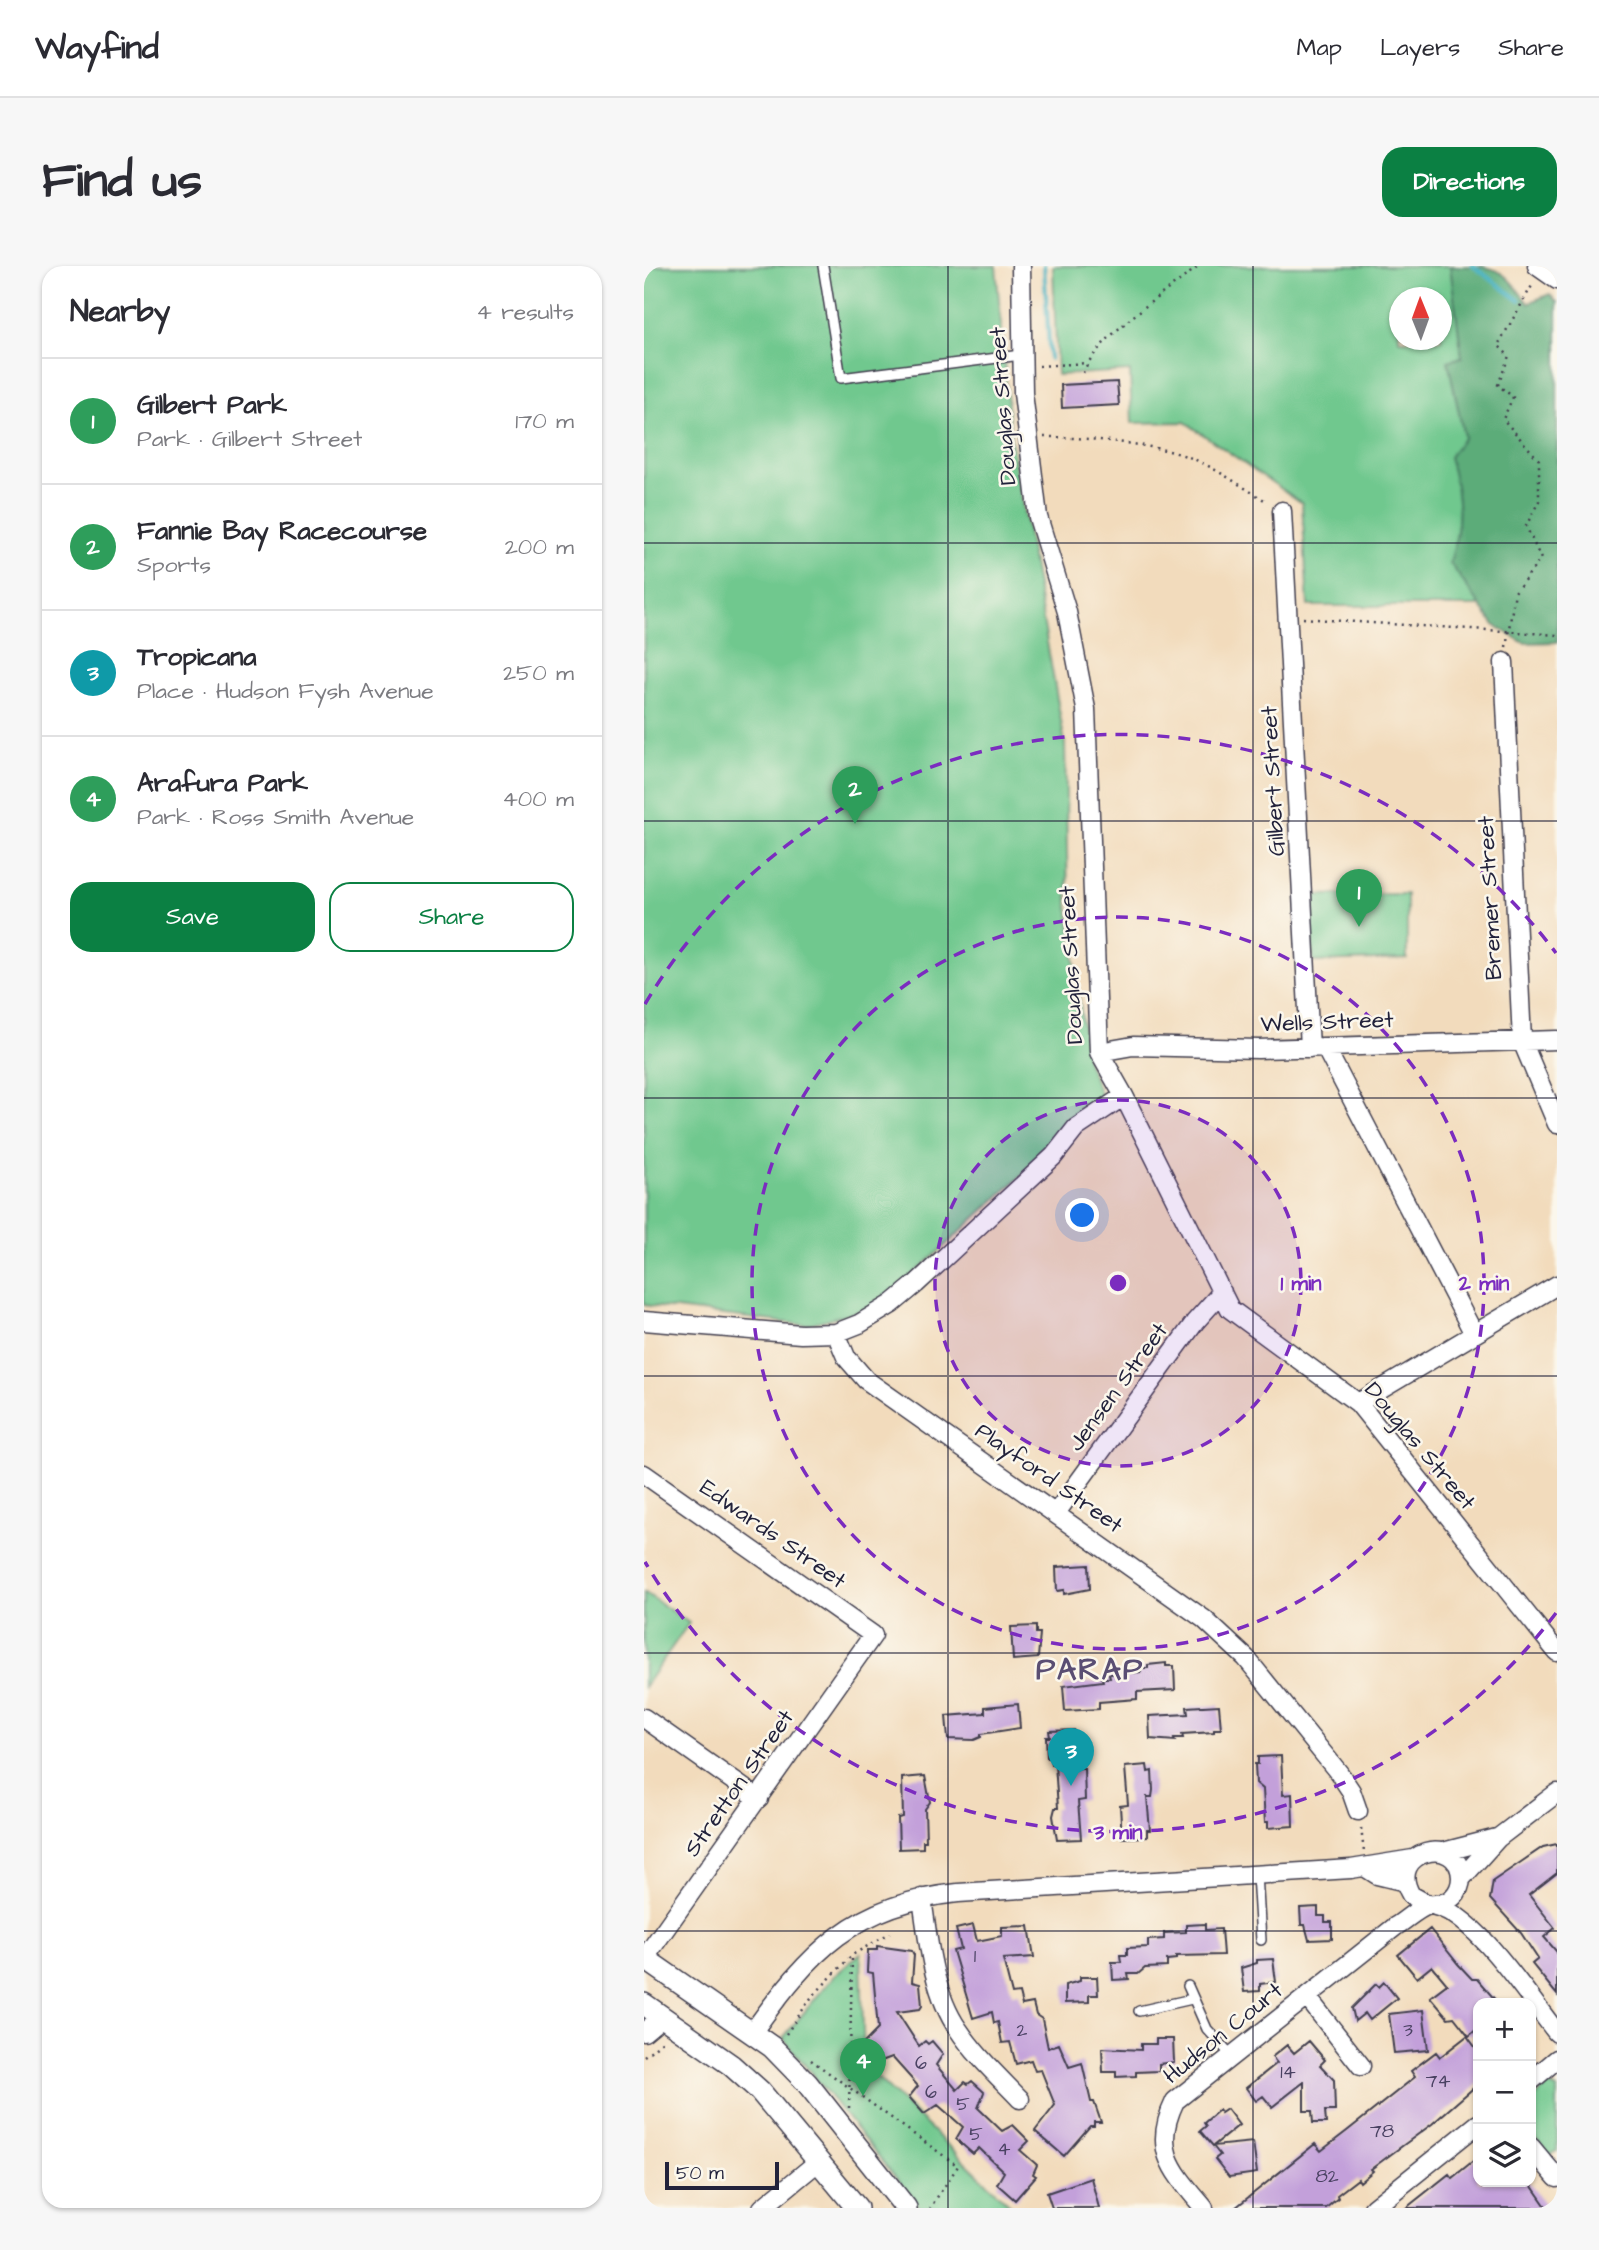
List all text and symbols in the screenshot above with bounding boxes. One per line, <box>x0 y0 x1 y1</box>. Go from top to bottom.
text: Wayfind <box>35 25 159 71</box>
text: Map <box>1297 31 1342 65</box>
text: Layers <box>1380 31 1460 65</box>
text: Share <box>1498 31 1564 65</box>
button: Directions <box>1382 147 1557 217</box>
text: Find us <box>42 148 202 216</box>
north arrow <box>1389 287 1452 350</box>
text: Nearby <box>70 291 170 333</box>
text: 4 results <box>476 296 574 328</box>
street label: Douglas Street <box>981 325 1025 486</box>
text: Gilbert Park <box>137 387 287 423</box>
text: 1 <box>92 405 94 437</box>
text: 170 m <box>515 405 574 437</box>
text: Park · Gilbert Street <box>137 423 362 455</box>
text: Fannie Bay Racecourse <box>137 513 427 549</box>
text: 2 <box>86 531 100 563</box>
text: 200 m <box>505 531 574 563</box>
text: Sports <box>137 549 211 581</box>
text: Tropicana <box>137 639 257 675</box>
text: 3 <box>87 657 99 689</box>
text: 250 m <box>503 657 574 689</box>
text: Place · Hudson Fysh Avenue <box>137 675 434 707</box>
street label: Gilbert Street <box>1253 704 1293 857</box>
text: Arafura Park <box>137 765 308 801</box>
pin: 2 <box>832 766 878 824</box>
text: 4 <box>85 783 101 815</box>
text: 400 m <box>502 783 574 815</box>
text: Park · Ross Smith Avenue <box>137 801 414 833</box>
street label: Bremer Street <box>1470 814 1510 981</box>
pin: 1 <box>1336 869 1382 927</box>
button: Save <box>70 882 315 952</box>
button: Share <box>329 882 574 952</box>
street label: Douglas Street <box>1051 884 1092 1045</box>
street label: Wells Street <box>1260 1004 1395 1040</box>
your location <box>1065 1198 1099 1232</box>
text: 1 min <box>1280 1269 1322 1298</box>
text: 2 min <box>1458 1269 1510 1298</box>
centre of rings <box>1106 1271 1130 1295</box>
street label: Jensen Street <box>1060 1316 1176 1458</box>
street label: Douglas Street <box>1356 1375 1484 1518</box>
street label: Playford Street <box>968 1415 1130 1542</box>
street label: Edwards Street <box>693 1472 853 1597</box>
district label: PARAP <box>1036 1649 1144 1691</box>
street label: Stretton Street <box>676 1703 802 1863</box>
pin: 3 <box>1048 1728 1094 1786</box>
text: 3 min <box>1092 1818 1143 1847</box>
house number: 1 <box>974 1943 977 1970</box>
street label: Hudson Court <box>1156 1974 1290 2091</box>
map controls <box>1473 1998 1536 2187</box>
button: + <box>1473 1998 1536 2061</box>
house number: 2 <box>1017 2017 1028 2044</box>
house number: 3 <box>1403 2017 1413 2044</box>
pin: 4 <box>840 2038 886 2096</box>
house number: 6 <box>915 2050 927 2077</box>
house number: 14 <box>1280 2059 1296 2086</box>
button: − <box>1473 2061 1536 2124</box>
house number: 74 <box>1426 2068 1450 2095</box>
house number: 6 <box>925 2079 937 2106</box>
house number: 5 <box>956 2091 970 2118</box>
house number: 78 <box>1370 2118 1394 2145</box>
house number: 5 <box>969 2121 983 2148</box>
button: layers <box>1473 2124 1536 2187</box>
house number: 4 <box>998 2136 1011 2163</box>
scale bar <box>665 2159 779 2191</box>
text: 50 m <box>676 2160 724 2187</box>
house number: 82 <box>1315 2163 1339 2190</box>

